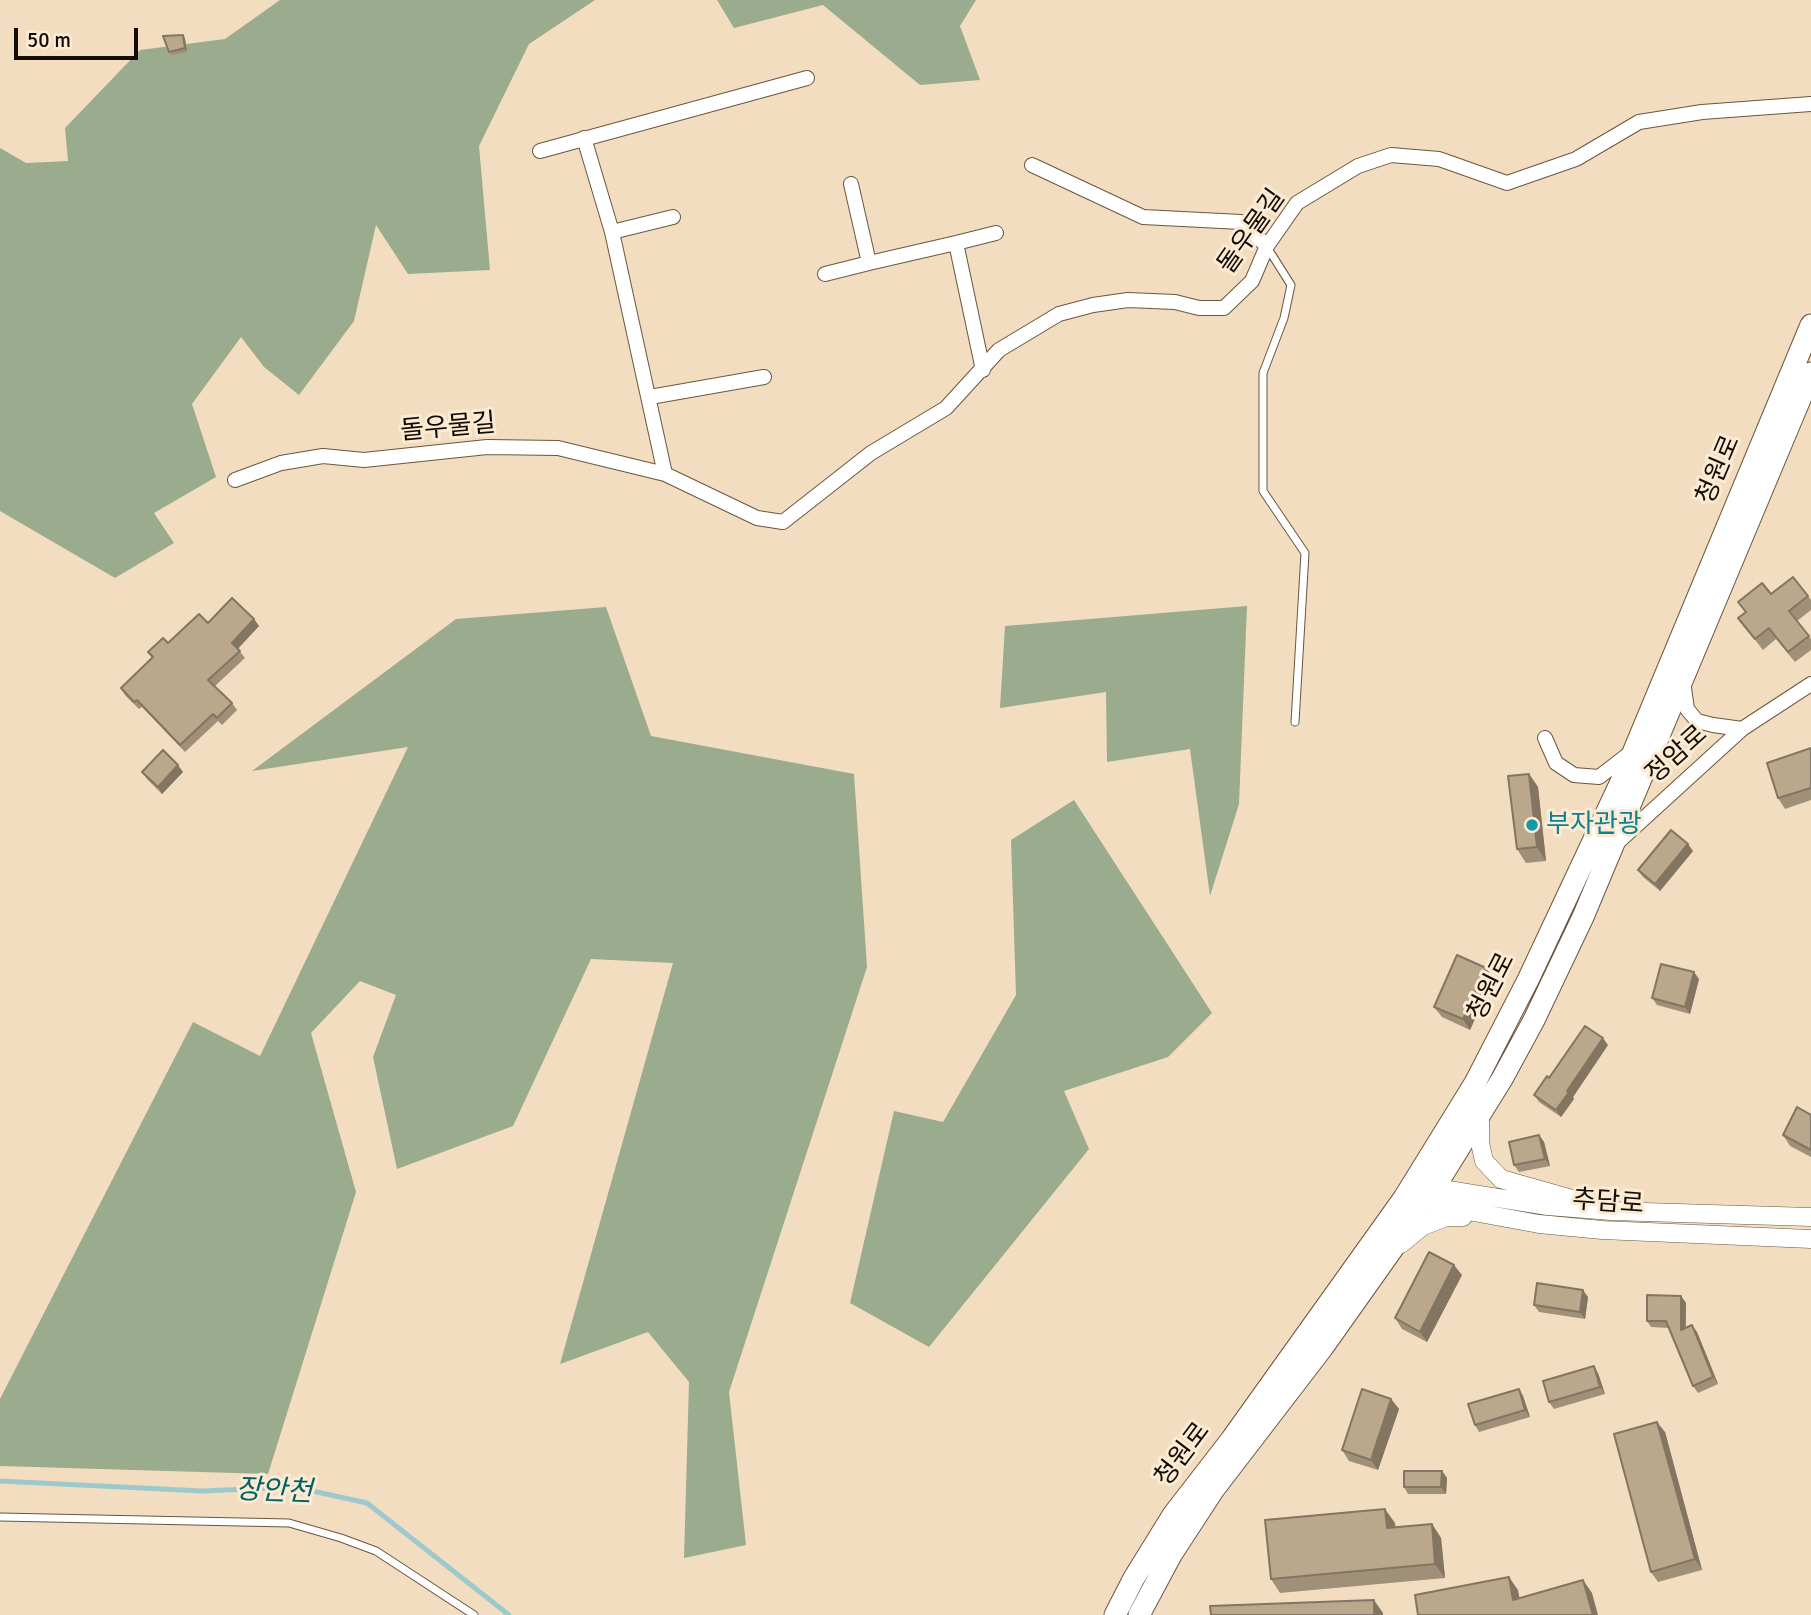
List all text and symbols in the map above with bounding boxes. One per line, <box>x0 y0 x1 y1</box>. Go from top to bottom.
scale bar <box>18 14 142 58</box>
text: 50 m <box>27 27 71 53</box>
street label: 돌우물길 <box>1212 184 1292 280</box>
street label: 돌우물길 <box>399 408 497 448</box>
street label: 청원로 <box>1691 431 1747 509</box>
street label: 정암로 <box>1640 719 1714 791</box>
place label: 부자관광 <box>1546 809 1642 841</box>
marker: 부자관광 <box>1524 817 1540 833</box>
street label: 청원로 <box>1462 948 1522 1026</box>
street label: 추담로 <box>1571 1185 1645 1221</box>
street label: 청원로 <box>1149 1417 1217 1493</box>
water label: 장안천 <box>235 1474 313 1510</box>

